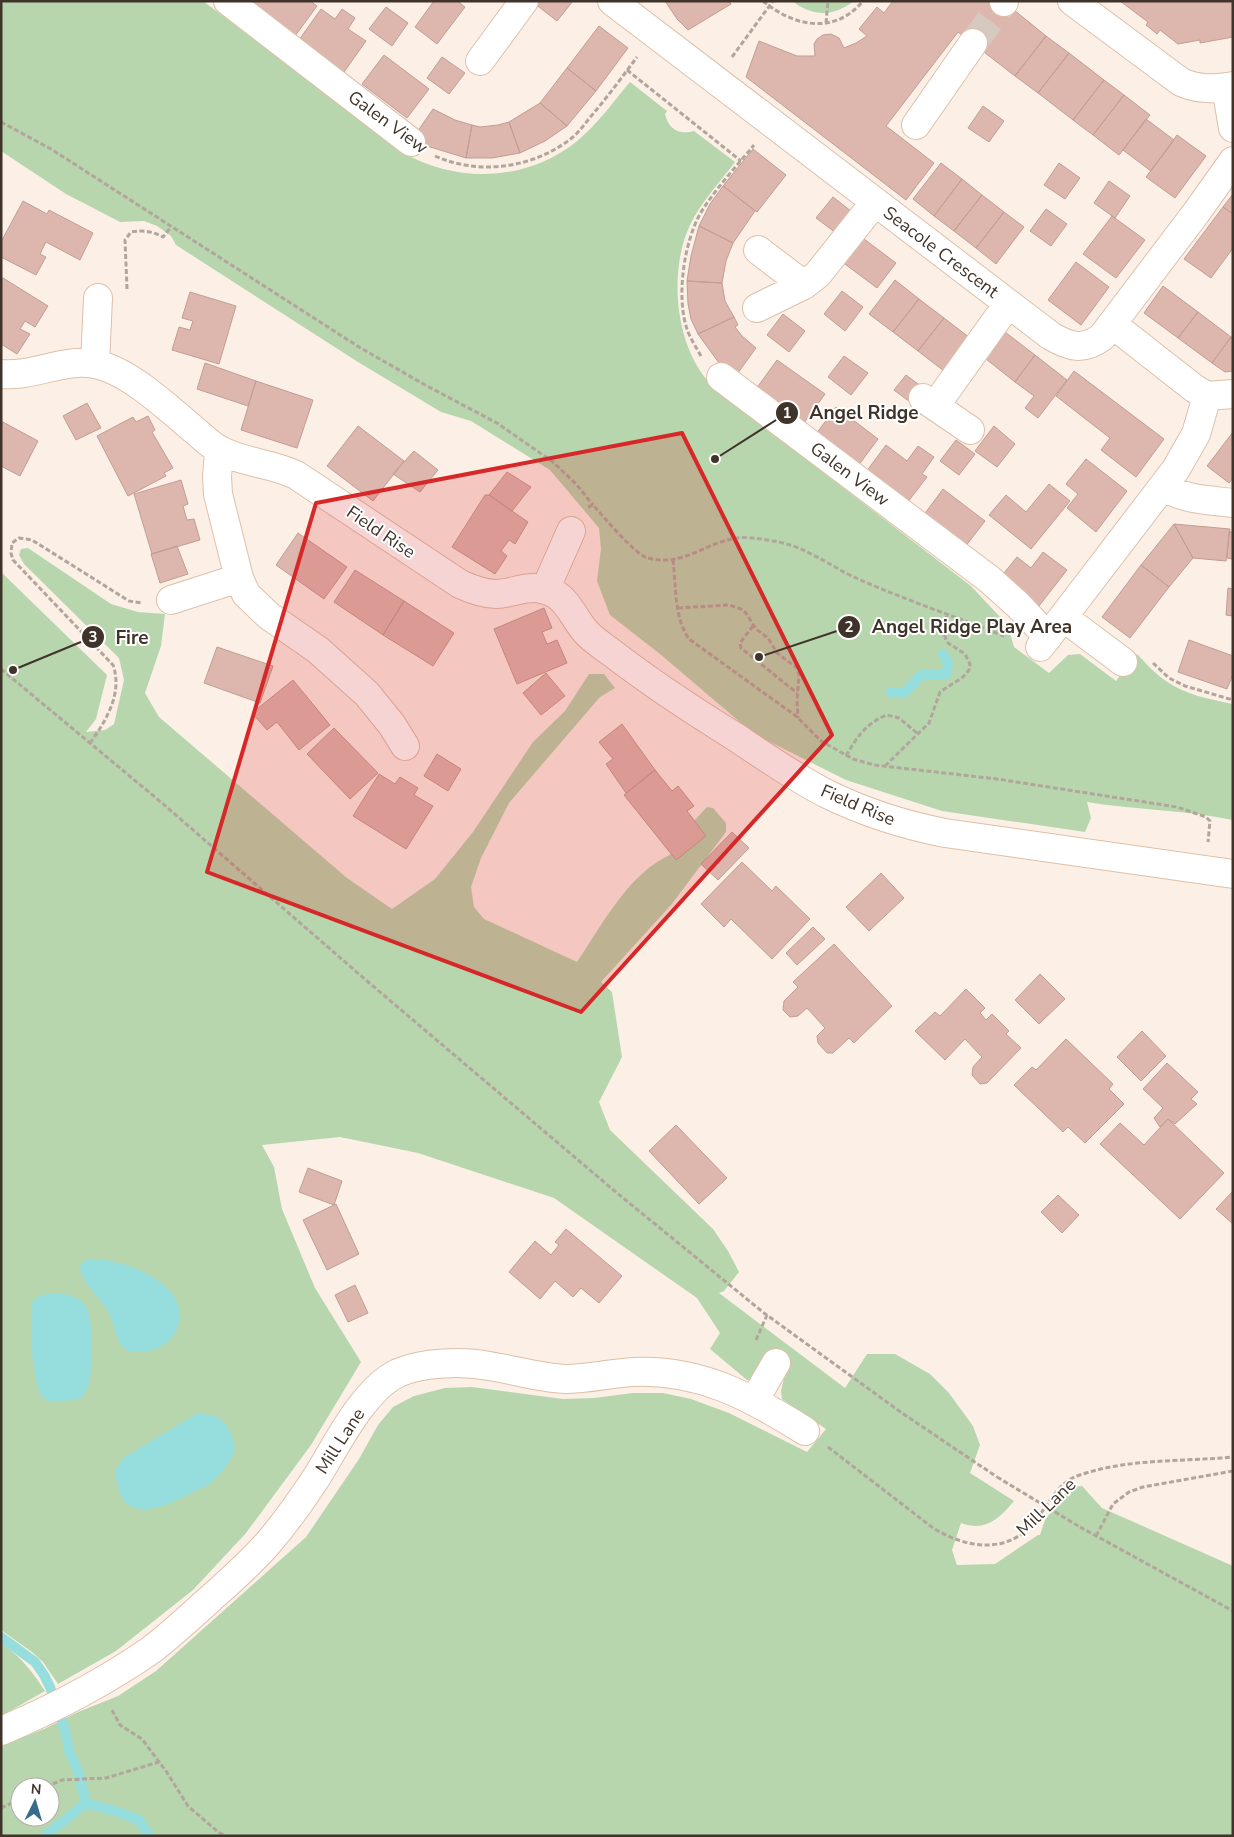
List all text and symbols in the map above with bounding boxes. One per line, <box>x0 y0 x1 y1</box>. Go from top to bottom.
street label: Galen View <box>343 85 433 159</box>
street label: Seacole Crescent <box>878 201 1004 304</box>
callout: Angel Ridge <box>775 396 929 430</box>
text: Angel Ridge <box>809 400 919 426</box>
text: 1 <box>782 403 792 423</box>
street label: Galen View <box>805 436 895 512</box>
street label: Field Rise <box>342 500 420 564</box>
callout: Angel Ridge Play Area <box>837 610 1082 644</box>
text: Angel Ridge Play Area <box>872 614 1072 640</box>
text: 2 <box>844 617 854 637</box>
callout: Fire <box>81 620 159 654</box>
text: Fire <box>115 625 149 651</box>
text: 3 <box>88 627 98 647</box>
street label: Field Rise <box>817 779 899 831</box>
street label: Mill Lane <box>310 1403 370 1479</box>
street label: Mill Lane <box>1011 1473 1081 1541</box>
north arrow <box>10 1777 60 1827</box>
text: N <box>30 1780 42 1799</box>

